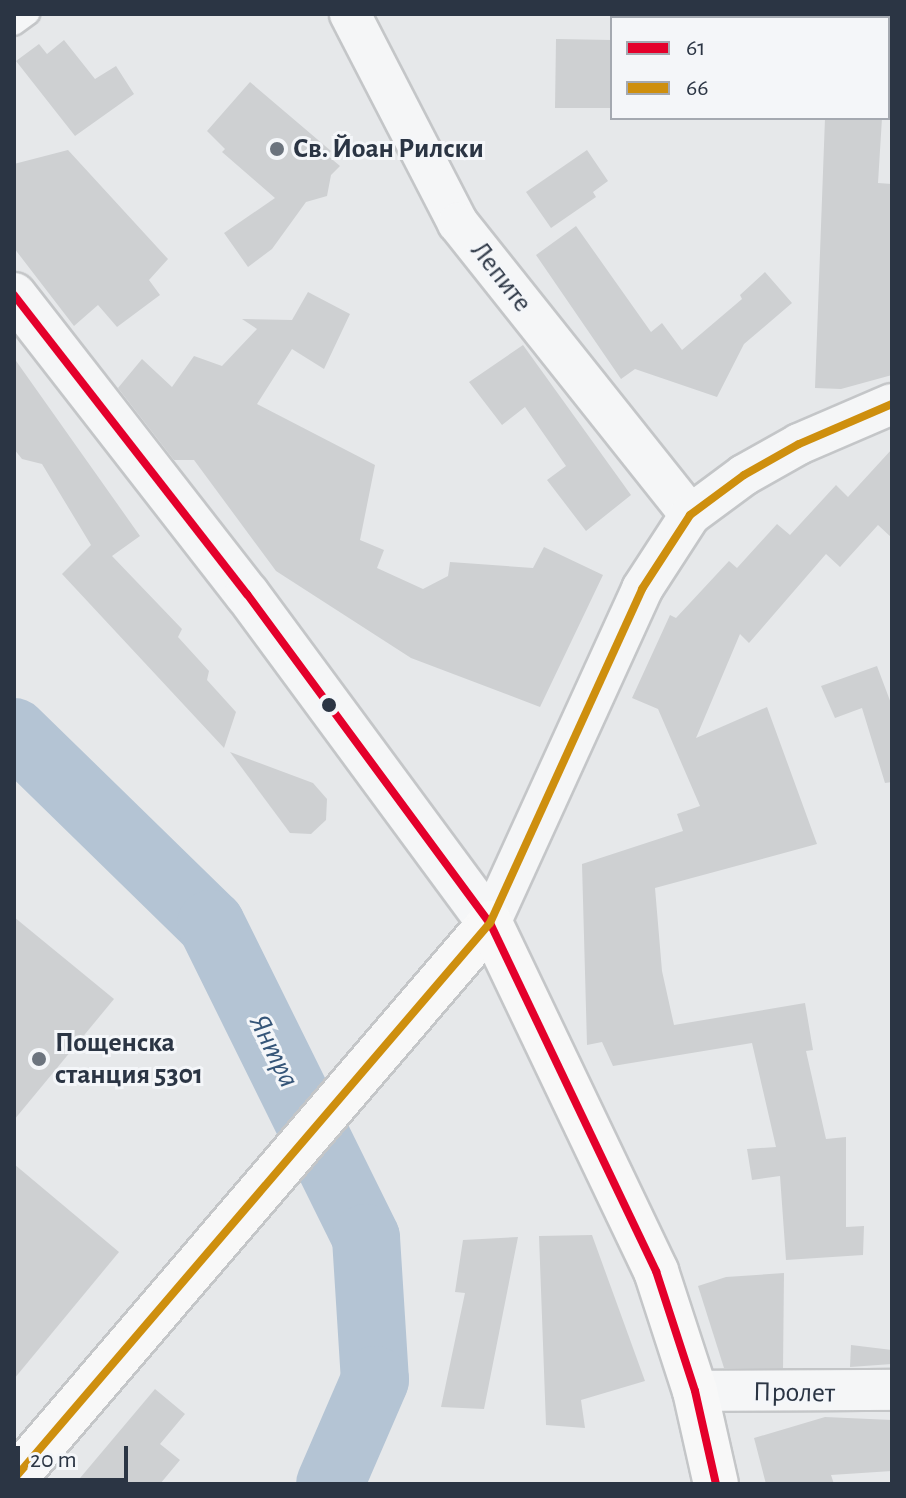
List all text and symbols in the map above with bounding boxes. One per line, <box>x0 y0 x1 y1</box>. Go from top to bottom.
legend <box>610 16 890 120</box>
text: 61 <box>686 36 706 60</box>
text: 66 <box>686 76 709 100</box>
place label: Св. Йоан Рилски <box>293 132 484 166</box>
marker: Св. Йоан Рилски <box>268 140 286 158</box>
street label: Лепите <box>463 235 539 319</box>
unlabelled marker <box>321 697 337 713</box>
water label: Янтра <box>241 1009 307 1093</box>
place label: Пощенска станция 5301 <box>55 1026 203 1092</box>
marker: Пощенска станция 5301 <box>30 1050 48 1068</box>
street label: Пролет <box>753 1375 835 1411</box>
scale bar <box>20 1430 132 1480</box>
text: 20 m <box>30 1448 77 1472</box>

